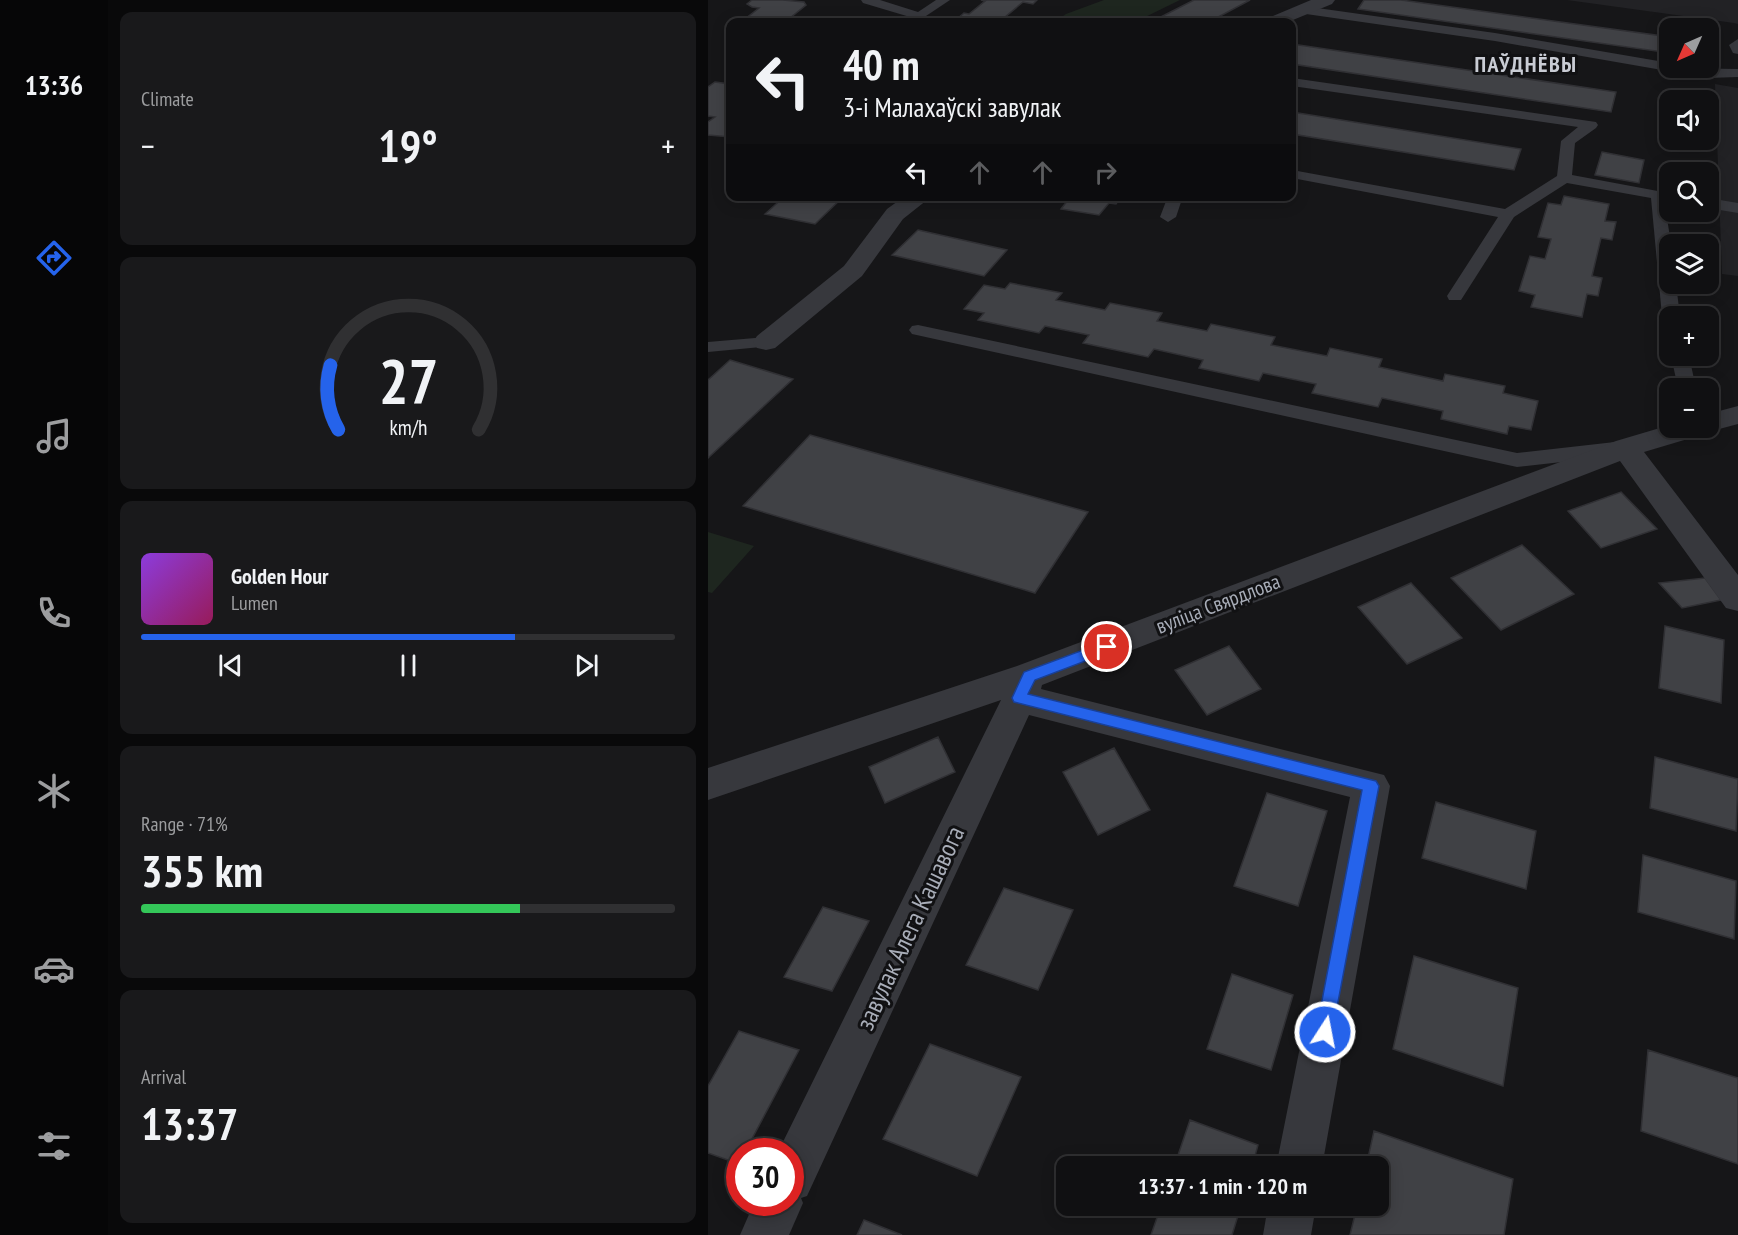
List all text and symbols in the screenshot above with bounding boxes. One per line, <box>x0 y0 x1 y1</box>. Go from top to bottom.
north arrow <box>1659 18 1719 78</box>
map controls <box>1659 18 1719 438</box>
text: 40 m <box>843 37 920 92</box>
icon: left <box>744 42 822 120</box>
district label: ПАЎДНЁВЫ <box>1475 50 1577 78</box>
text: 13:36 <box>25 68 83 102</box>
text: Climate <box>141 86 194 112</box>
text: 3-і Малахаўскі завулак <box>843 90 1061 124</box>
button: sound <box>1659 90 1719 150</box>
text: 19° <box>378 116 438 174</box>
text: − <box>141 124 155 167</box>
text: + <box>661 124 675 167</box>
icon: left <box>900 156 933 189</box>
icon: ahead <box>963 156 996 189</box>
icon: ahead <box>1026 156 1059 189</box>
icon: right <box>1089 156 1122 189</box>
button: search <box>1659 162 1719 222</box>
button: layers <box>1659 234 1719 294</box>
icon: directions <box>33 237 75 279</box>
button: + <box>1659 306 1719 366</box>
text: 27 <box>378 340 438 421</box>
button: − <box>1659 378 1719 438</box>
text: km/h <box>389 413 427 441</box>
icon: music <box>33 415 75 457</box>
text: Golden Hour <box>231 562 329 590</box>
street label: вуліца Свярдлова <box>1152 568 1284 640</box>
text: Lumen <box>231 590 278 616</box>
icon: phone <box>33 592 75 634</box>
pin <box>1081 621 1132 672</box>
icon: arrive <box>1090 630 1123 663</box>
icon: previous <box>214 649 247 682</box>
icon: pause <box>392 649 425 682</box>
icon: next <box>570 649 603 682</box>
icon: climate <box>33 770 75 812</box>
text: Range · 71% <box>141 811 228 837</box>
street label: завулак Алега Кашавога <box>848 821 971 1035</box>
text: 355 km <box>141 841 263 899</box>
icon: car <box>33 948 75 990</box>
position arrow <box>1293 1000 1357 1064</box>
text: Arrival <box>141 1064 186 1090</box>
text: 13:37 <box>141 1094 238 1152</box>
icon: filters <box>33 1125 75 1167</box>
speed limit sign: 30 <box>726 1138 804 1216</box>
text: 13:37 · 1 min · 120 m <box>1138 1172 1307 1200</box>

